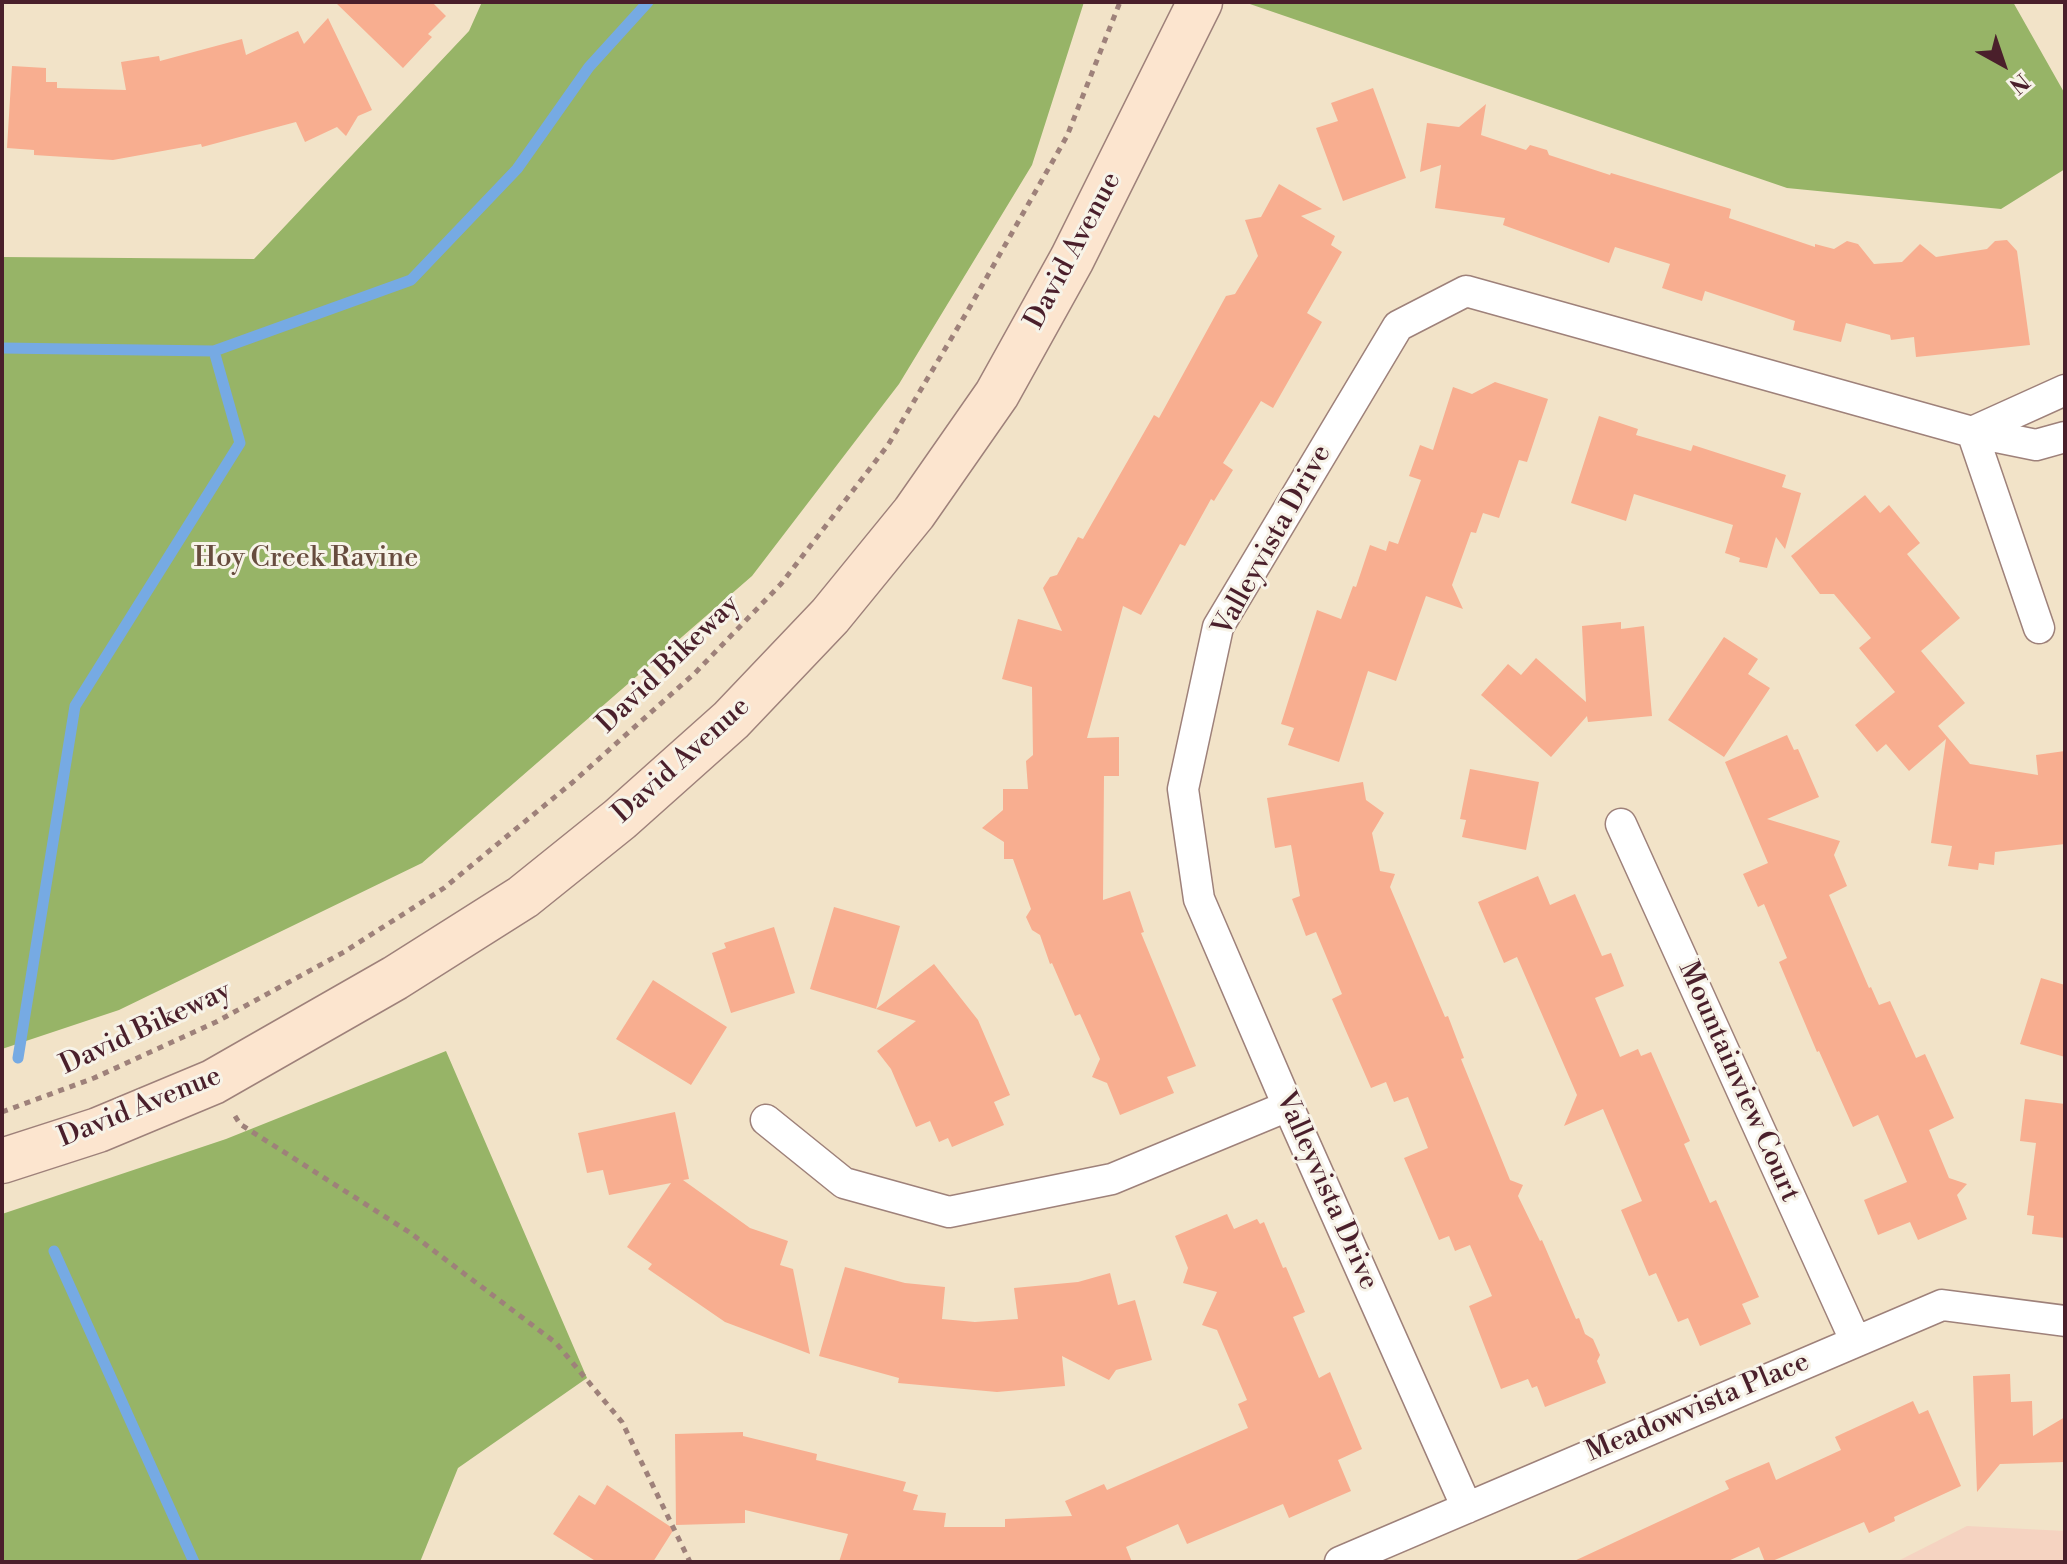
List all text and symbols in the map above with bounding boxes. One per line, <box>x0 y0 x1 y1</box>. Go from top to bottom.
north arrow <box>1963 24 2043 104</box>
text: N <box>2003 67 2034 99</box>
street label: David Avenue <box>1019 167 1129 335</box>
street label: Valleyvista Drive <box>1207 440 1339 642</box>
park label: Hoy Creek Ravine <box>194 542 418 576</box>
street label: David Bikeway <box>591 589 747 741</box>
street label: David Avenue <box>607 691 757 831</box>
street label: Mountainview Court <box>1670 957 1806 1207</box>
street label: David Bikeway <box>55 975 237 1083</box>
street label: David Avenue <box>54 1060 226 1156</box>
street label: Valleyvista Drive <box>1267 1087 1385 1295</box>
street label: Meadowvista Place <box>1581 1346 1815 1470</box>

